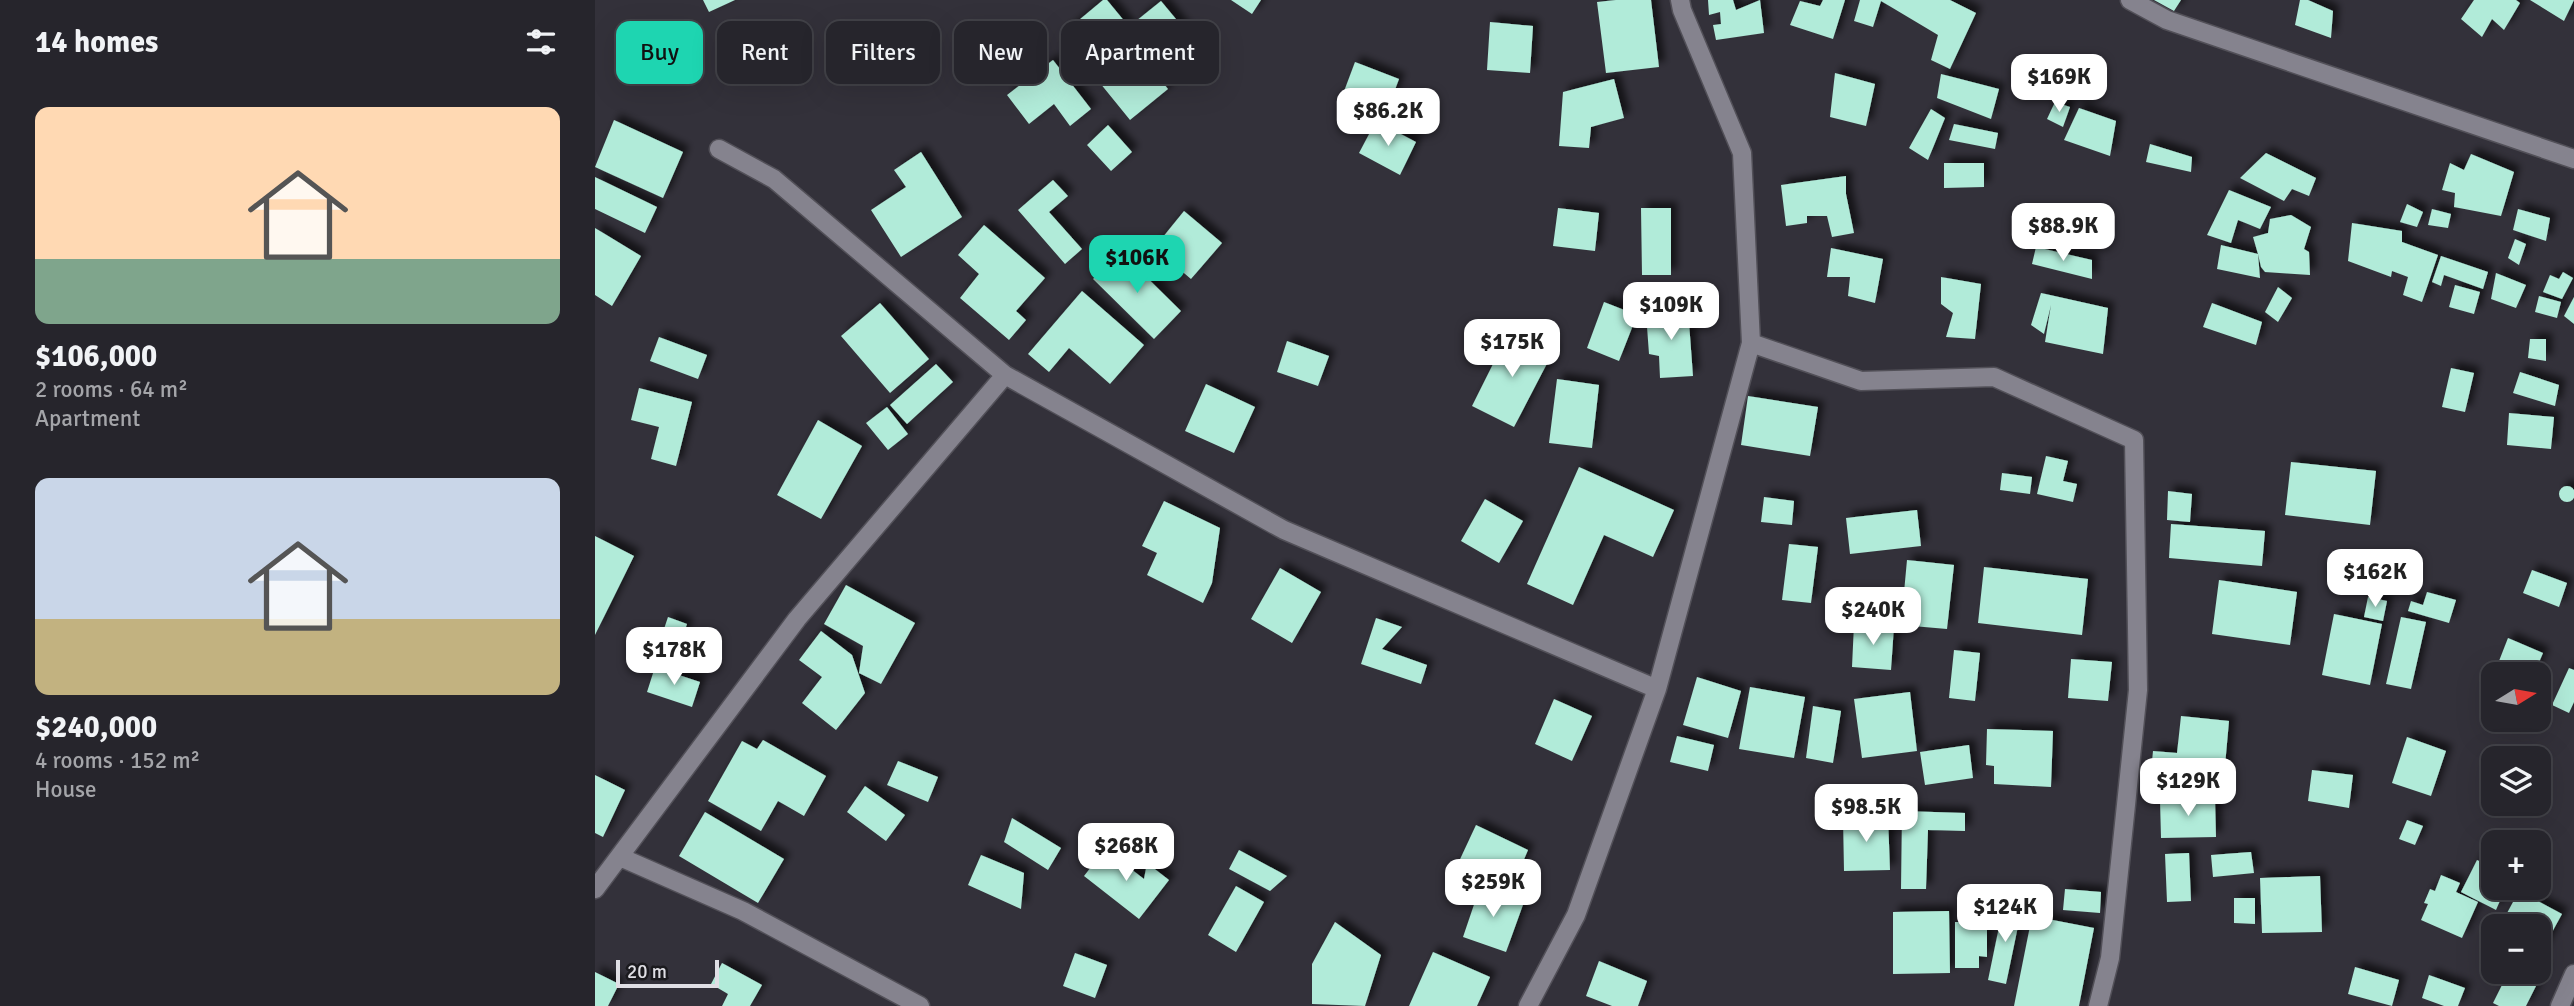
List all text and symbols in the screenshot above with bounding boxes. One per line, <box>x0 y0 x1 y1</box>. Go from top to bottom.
chip: Buy <box>616 21 703 84</box>
chip: Rent <box>717 21 812 84</box>
chip: Filters <box>826 21 940 84</box>
chip: New <box>954 21 1047 84</box>
chip: Apartment <box>1061 21 1219 84</box>
icon: filters <box>522 23 560 61</box>
text: 14 homes <box>35 24 158 61</box>
pin: $169K <box>2010 54 2108 114</box>
text: $169K <box>2027 62 2091 91</box>
pin: $86.2K <box>1331 88 1445 148</box>
text: $86.2K <box>1353 96 1423 125</box>
icon: home <box>235 152 361 278</box>
pin: $88.9K <box>2006 204 2120 263</box>
text: $88.9K <box>2028 211 2098 240</box>
pin: $106K <box>1088 236 1186 295</box>
text: $106K <box>1105 243 1169 272</box>
pin: $109K <box>1622 282 1720 342</box>
text: $109K <box>1639 290 1703 319</box>
pin: $175K <box>1463 320 1561 379</box>
text: $175K <box>1480 327 1544 356</box>
text: $106,000 <box>35 338 157 375</box>
text: 2 rooms · 64 m² <box>35 375 188 404</box>
text: Apartment <box>35 404 140 433</box>
icon: home <box>235 523 361 649</box>
pin: $162K <box>2326 550 2424 609</box>
text: $162K <box>2343 557 2407 586</box>
pin: $240K <box>1824 588 1922 647</box>
text: $240K <box>1841 595 1905 624</box>
pin: $178K <box>625 628 723 687</box>
text: $178K <box>642 635 706 664</box>
north arrow <box>2481 662 2551 732</box>
map controls <box>2481 662 2551 984</box>
text: $240,000 <box>35 709 157 746</box>
text: 4 rooms · 152 m² <box>35 746 200 775</box>
button: layers <box>2481 746 2551 816</box>
pin: $129K <box>2139 758 2237 818</box>
text: $129K <box>2156 766 2220 795</box>
text: House <box>35 775 97 804</box>
pin: $98.5K <box>1809 784 1923 844</box>
text: $98.5K <box>1831 792 1901 821</box>
pin: $268K <box>1077 824 1175 883</box>
button: + <box>2481 830 2551 900</box>
text: $268K <box>1094 831 1158 860</box>
pin: $259K <box>1444 860 1542 919</box>
text: $259K <box>1461 867 1525 896</box>
pin: $124K <box>1956 884 2054 944</box>
text: $124K <box>1973 892 2037 921</box>
button: − <box>2481 914 2551 984</box>
scale bar <box>616 957 719 989</box>
text: 20 m <box>627 960 667 984</box>

